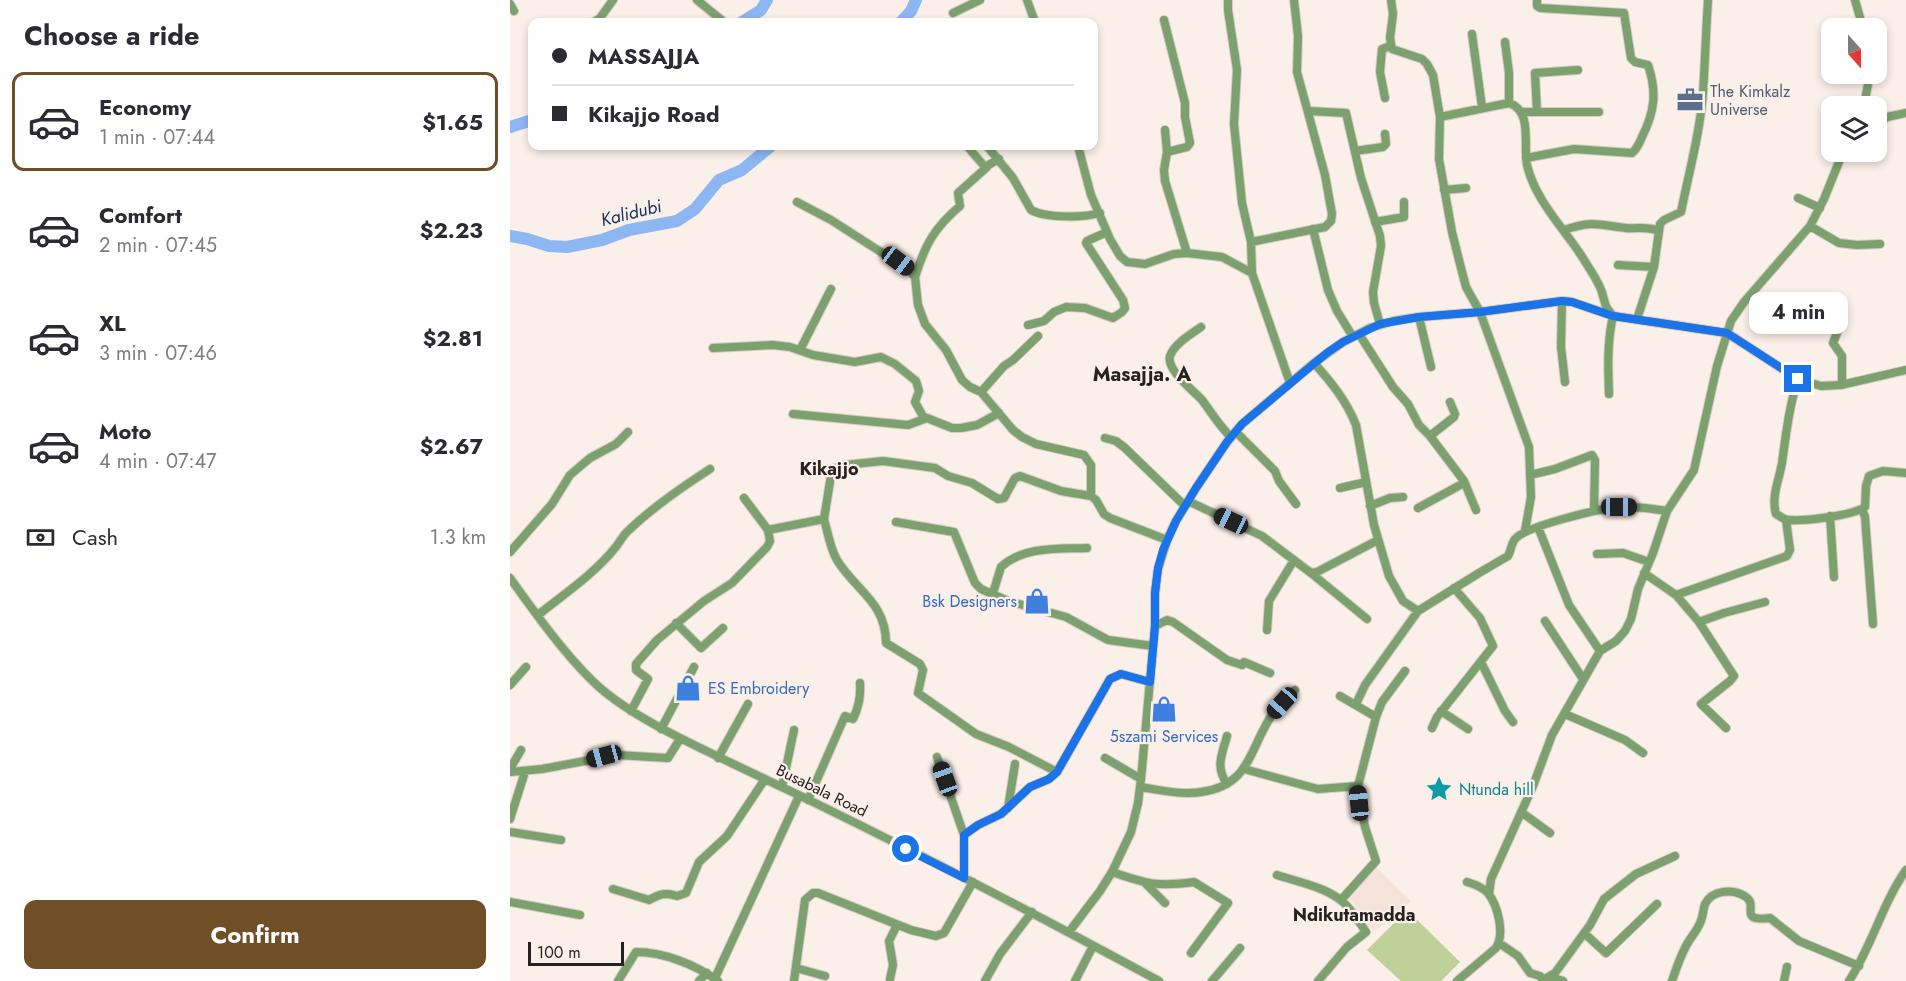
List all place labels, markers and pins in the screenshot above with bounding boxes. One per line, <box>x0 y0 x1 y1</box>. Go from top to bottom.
place label: The Kimkalz Universe <box>1710 80 1791 121</box>
office icon: The Kimkalz Universe <box>1675 85 1705 115</box>
shop icon: Bsk Designers <box>1022 586 1052 616</box>
place label: Bsk Designers <box>922 590 1017 613</box>
shop icon: ES Embroidery <box>673 673 703 703</box>
place label: ES Embroidery <box>708 677 810 700</box>
shop icon: 5szami Services <box>1149 694 1179 724</box>
place label: 5szami Services <box>1110 725 1218 748</box>
place icon: Ntunda hill <box>1424 774 1454 804</box>
place label: Ntunda hill <box>1459 778 1534 801</box>

